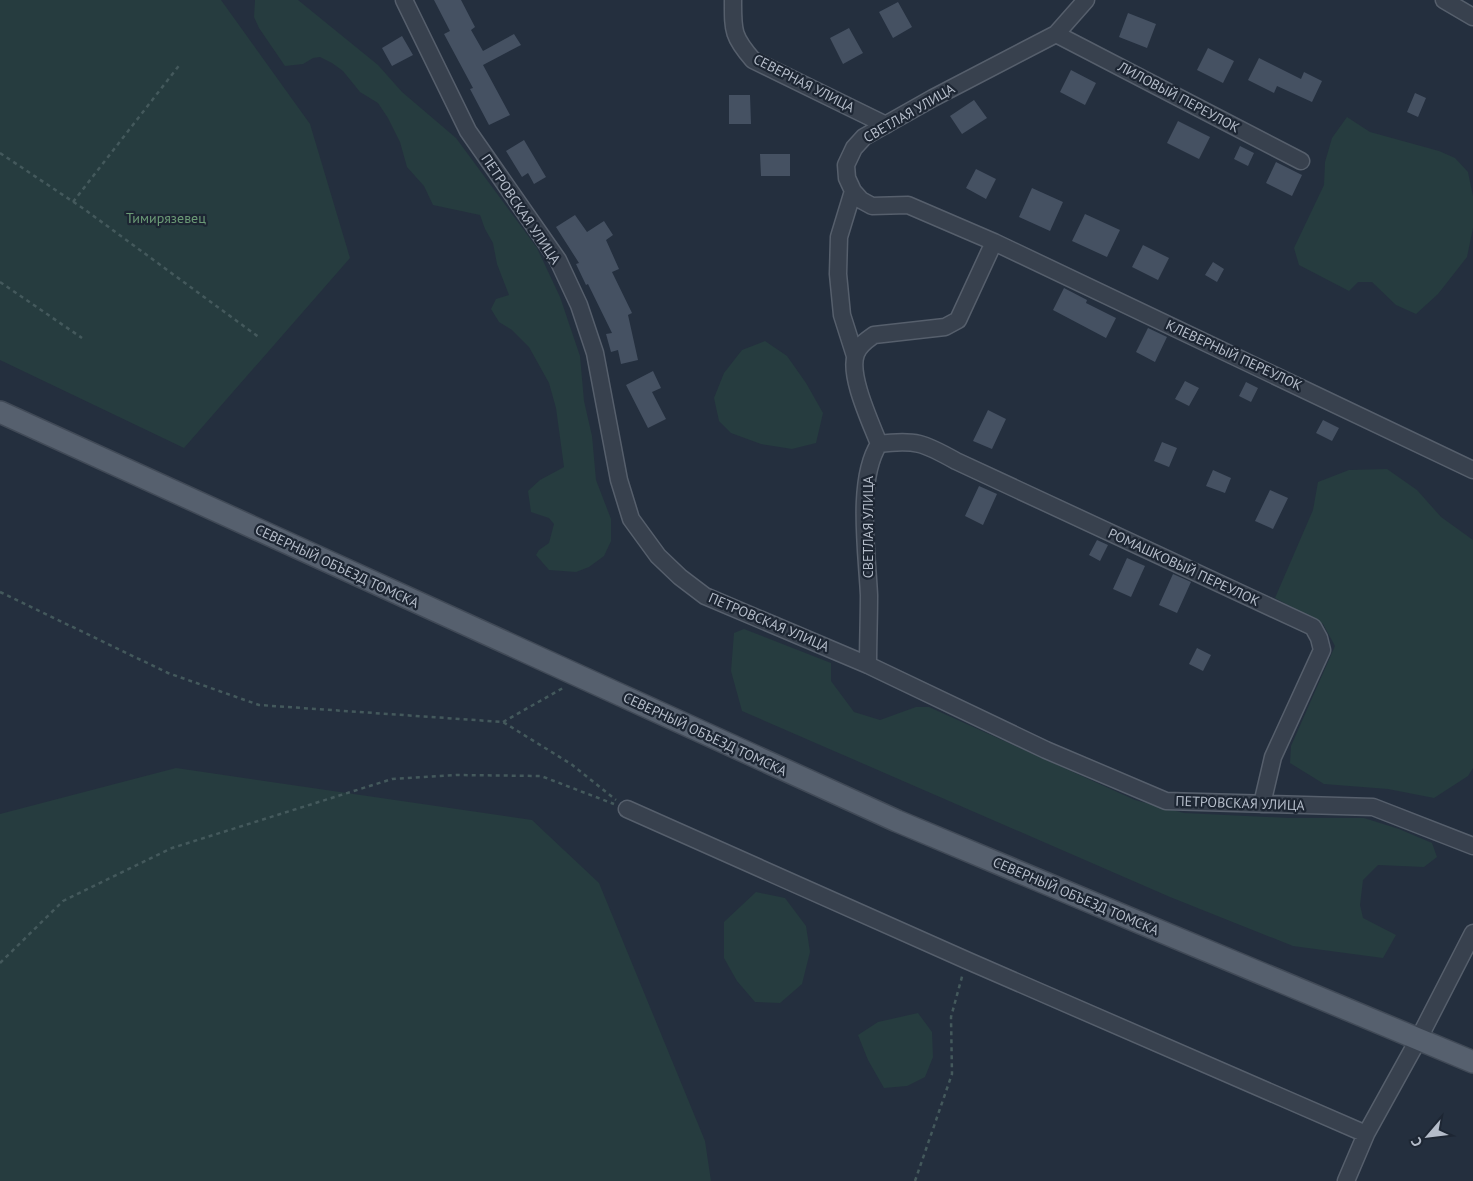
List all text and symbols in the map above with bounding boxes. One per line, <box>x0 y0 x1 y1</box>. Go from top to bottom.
street label: СЕВЕРНАЯ УЛИЦА <box>750 50 858 117</box>
street label: ЛИЛОВЫЙ ПЕРЕУЛОК <box>1114 57 1243 137</box>
street label: СВЕТЛАЯ УЛИЦА <box>860 79 959 146</box>
street label: ПЕТРОВСКАЯ УЛИЦА <box>477 150 565 268</box>
park label: Тимирязевец <box>126 209 206 227</box>
street label: КЛЕВЕРНЫЙ ПЕРЕУЛОК <box>1163 315 1305 395</box>
street label: СВЕТЛАЯ УЛИЦА <box>859 475 877 578</box>
street label: СЕВЕРНЫЙ ОБЪЕЗД ТОМСКА <box>252 520 423 612</box>
street label: РОМАШКОВЫЙ ПЕРЕУЛОК <box>1105 524 1263 610</box>
street label: ПЕТРОВСКАЯ УЛИЦА <box>706 588 833 656</box>
street label: СЕВЕРНЫЙ ОБЪЕЗД ТОМСКА <box>620 688 791 780</box>
street label: ПЕТРОВСКАЯ УЛИЦА <box>1175 792 1306 814</box>
street label: СЕВЕРНЫЙ ОБЪЕЗД ТОМСКА <box>990 853 1163 940</box>
north arrow <box>1403 1111 1453 1161</box>
text: С <box>1407 1134 1426 1150</box>

